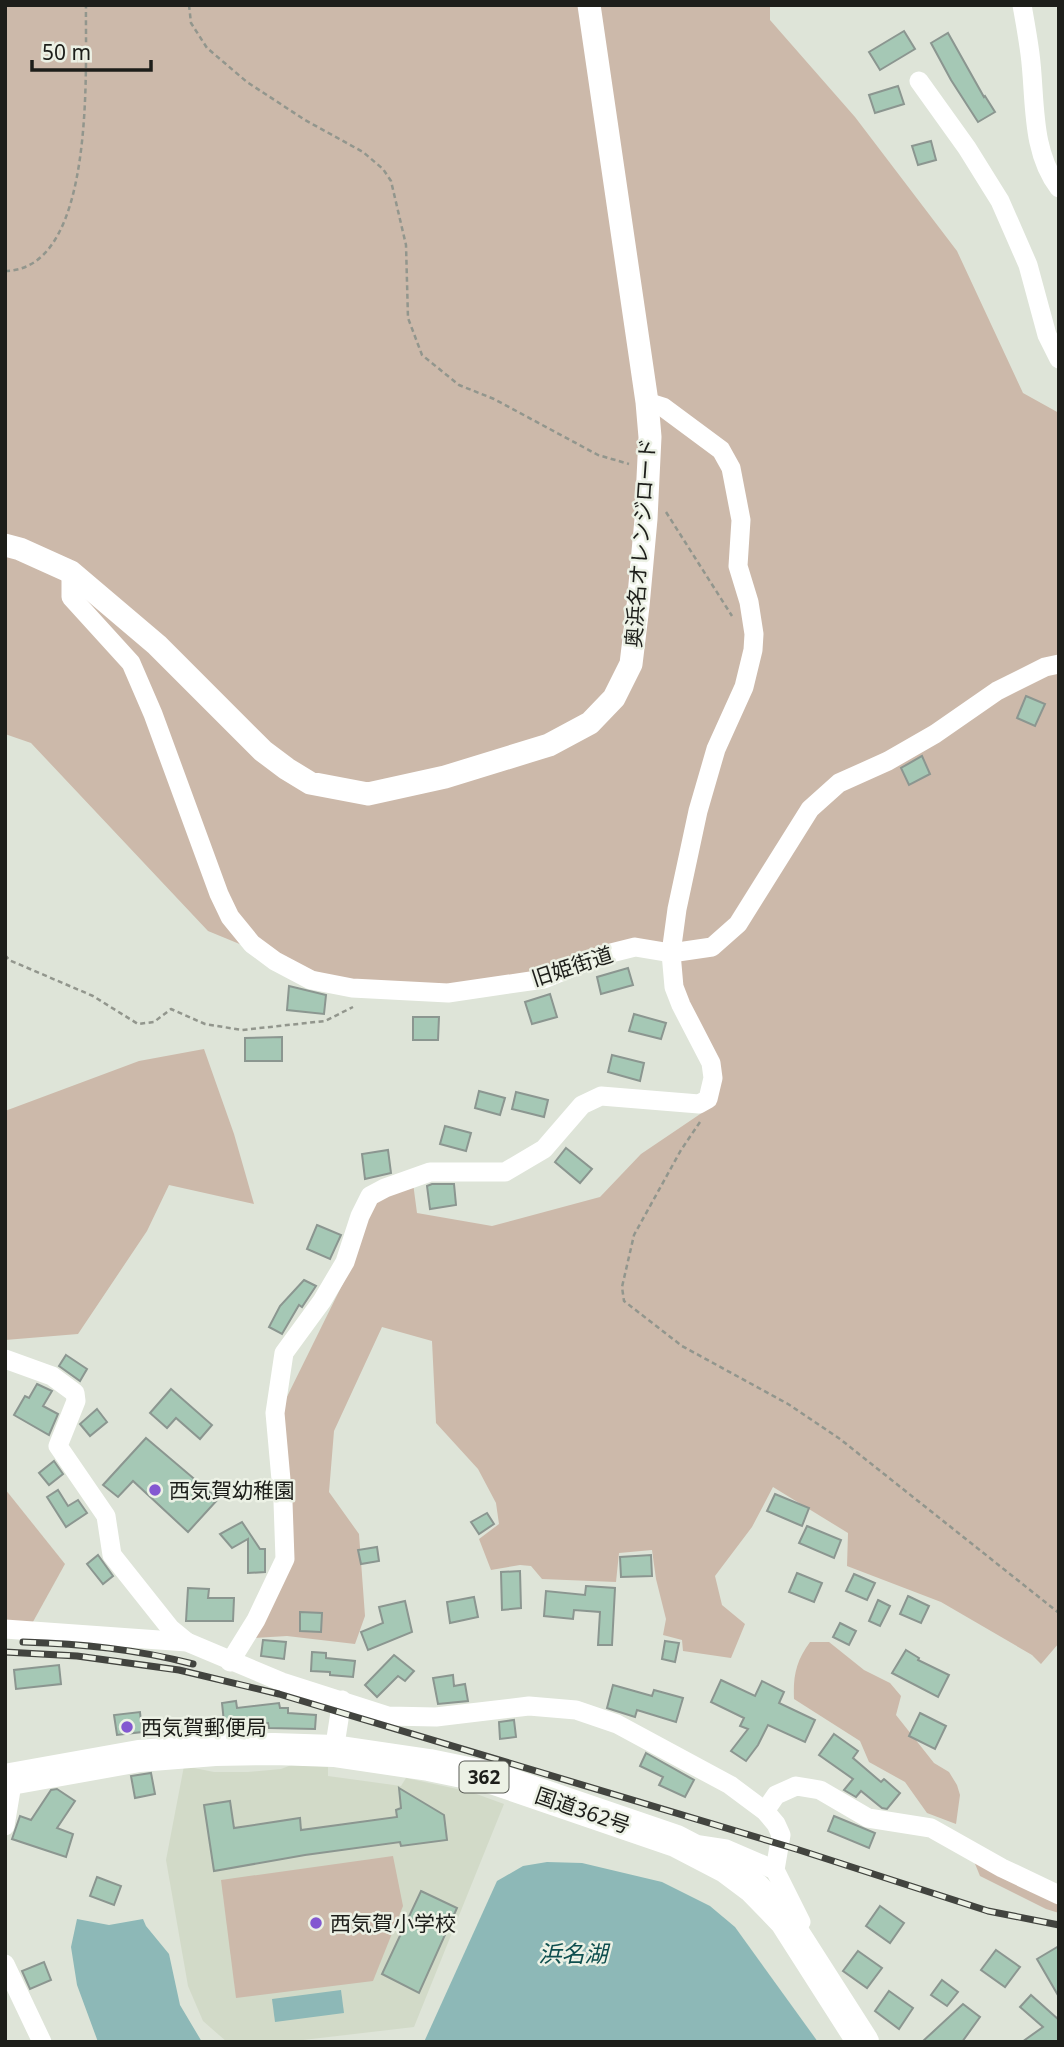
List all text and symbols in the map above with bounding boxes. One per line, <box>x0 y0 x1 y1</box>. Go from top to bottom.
scale bar <box>32 28 150 72</box>
text: 50 m <box>42 38 91 66</box>
street label: 奥浜名オレンジロード <box>619 437 661 649</box>
street label: 旧姫街道 <box>528 940 616 992</box>
place label: 西気賀幼稚園 <box>169 1476 295 1504</box>
marker: 西気賀幼稚園 <box>147 1482 163 1498</box>
place label: 西気賀郵便局 <box>141 1713 267 1741</box>
marker: 西気賀郵便局 <box>119 1719 135 1735</box>
road number: 362 <box>460 1762 508 1792</box>
street label: 国道362号 <box>532 1781 634 1839</box>
place label: 西気賀小学校 <box>330 1909 456 1937</box>
marker: 西気賀小学校 <box>308 1915 324 1931</box>
water label: 浜名湖 <box>539 1937 611 1969</box>

